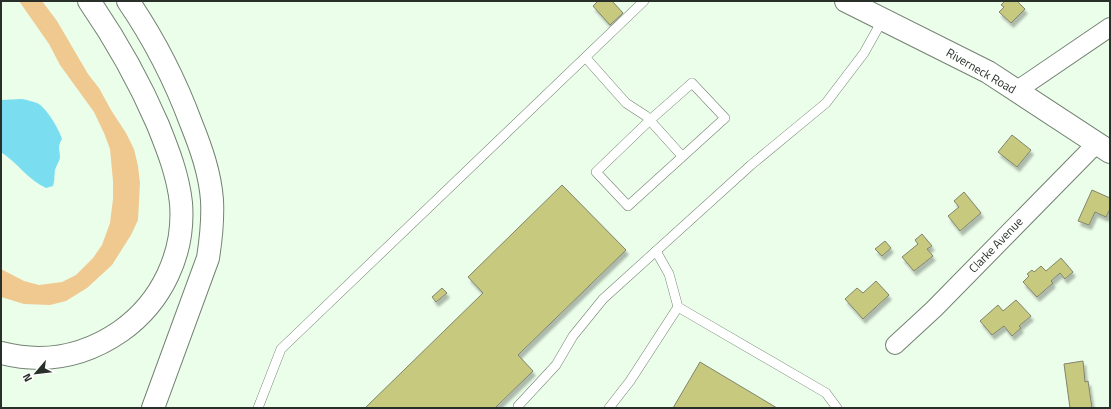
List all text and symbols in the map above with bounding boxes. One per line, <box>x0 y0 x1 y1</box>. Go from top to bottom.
street label: Riverneck Road <box>943 43 1020 98</box>
street label: Clarke Avenue <box>964 212 1027 277</box>
north arrow <box>16 353 56 393</box>
text: N <box>18 371 36 385</box>

